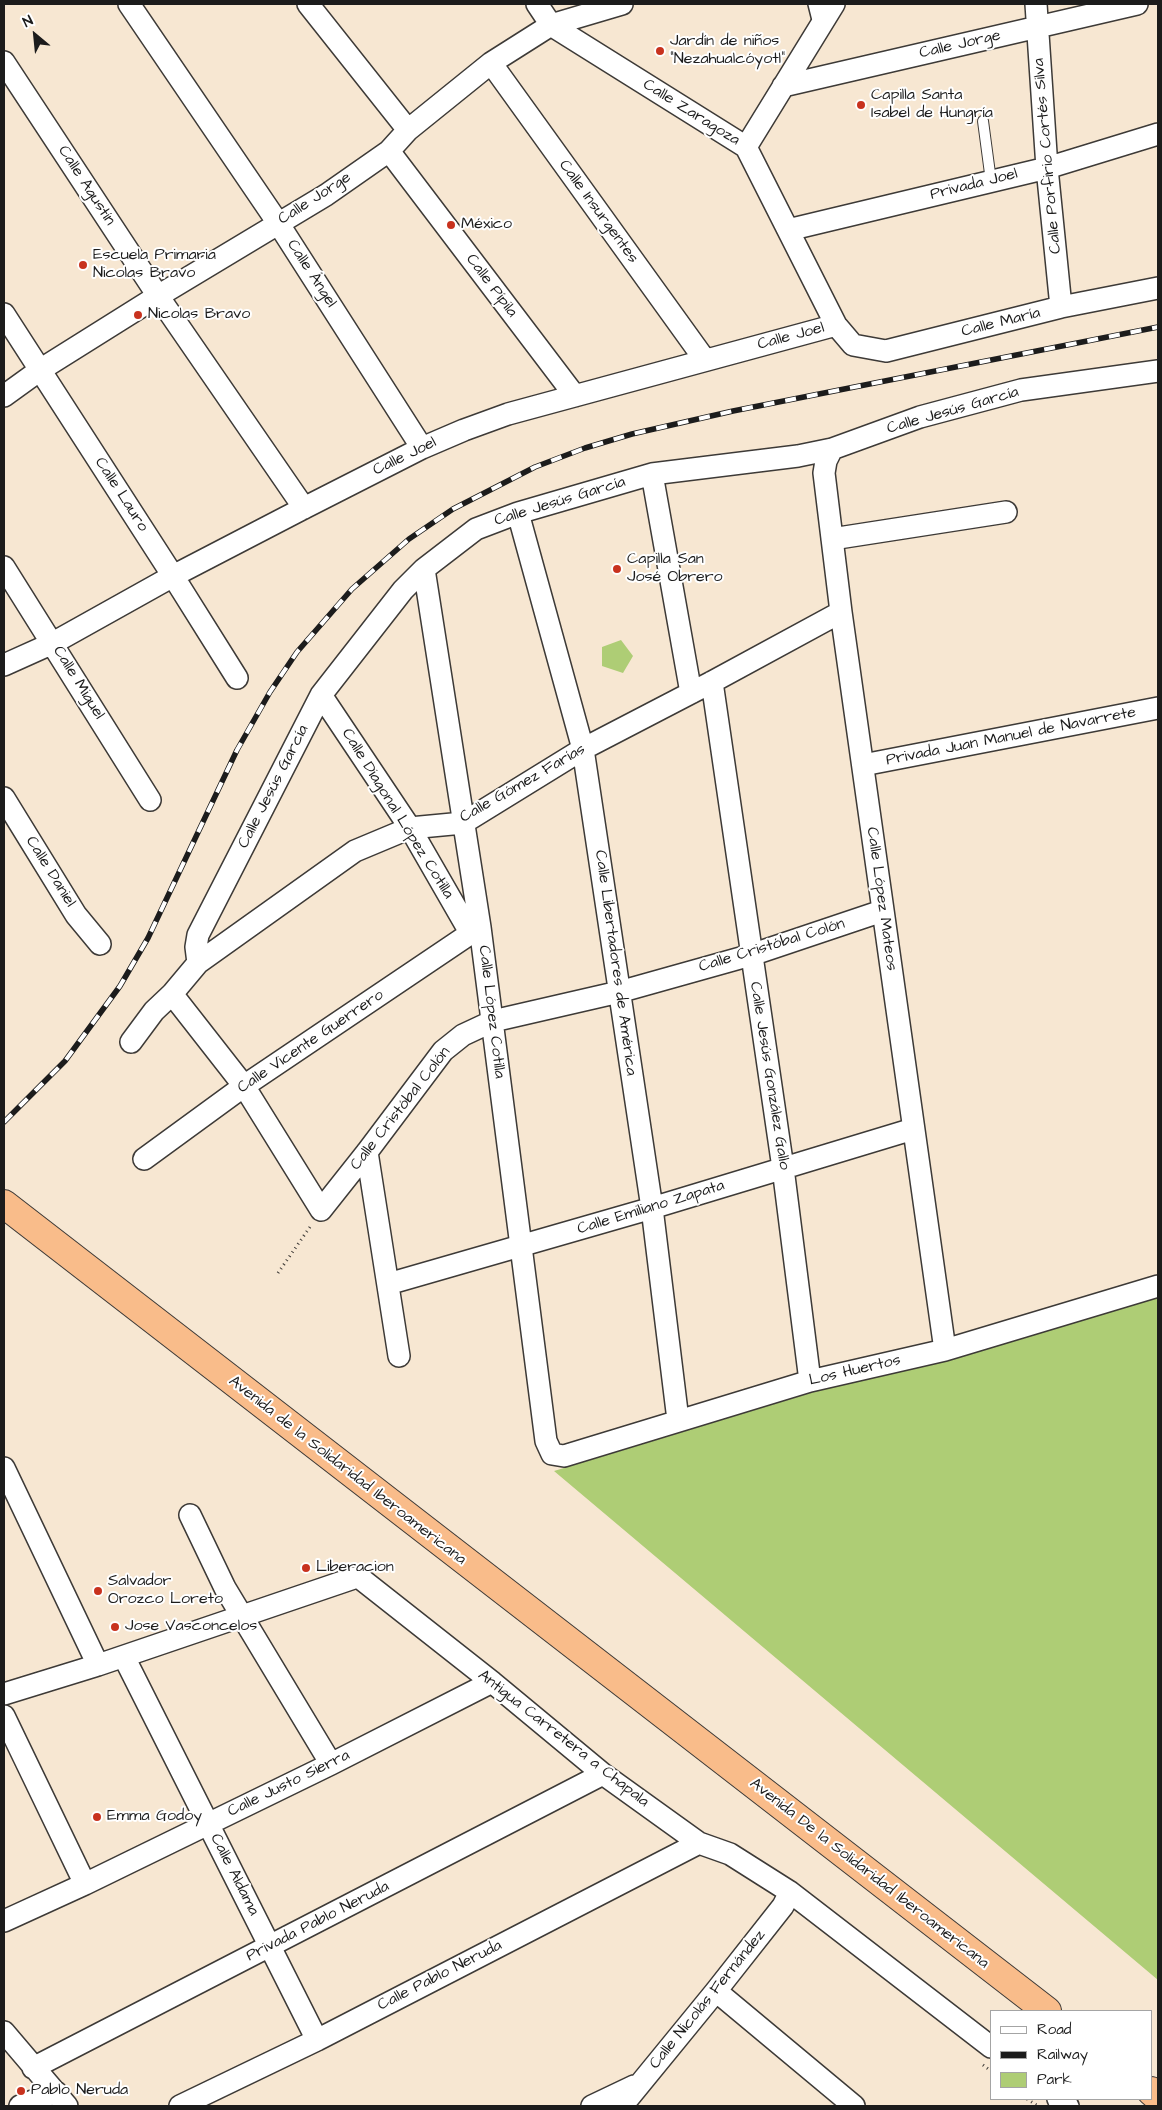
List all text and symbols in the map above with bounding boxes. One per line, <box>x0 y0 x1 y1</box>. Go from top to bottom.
north arrow <box>10 10 60 60</box>
text: N <box>19 11 37 33</box>
street label: Calle Jorge <box>918 26 1002 64</box>
place label: Jardín de niños "Nezahualcóyotl" <box>670 32 785 70</box>
marker: Jardín de niños "Nezahualcóyotl" <box>654 45 666 57</box>
street label: Calle Porfirio Cortés Silva <box>1030 57 1066 255</box>
street label: Calle Zaragoza <box>639 76 743 150</box>
place label: Capilla Santa Isabel de Hungría <box>871 86 993 124</box>
marker: Capilla Santa Isabel de Hungría <box>855 99 867 111</box>
street label: Calle Agustín <box>53 143 119 229</box>
street label: Calle Insurgentes <box>554 157 642 267</box>
street label: Privada Joel <box>928 165 1020 205</box>
street label: Calle Jorge <box>275 168 355 230</box>
place label: México <box>461 215 512 235</box>
marker: México <box>445 219 457 231</box>
street label: Calle Ángel <box>282 236 340 312</box>
place label: Escuela Primaria Nicolas Bravo <box>93 246 216 284</box>
street label: Calle Pípila <box>461 251 521 321</box>
marker: Escuela Primaria Nicolas Bravo <box>77 259 89 271</box>
street label: Calle María <box>960 304 1042 342</box>
place label: Nicolas Bravo <box>148 305 250 325</box>
marker: Nicolas Bravo <box>132 309 144 321</box>
street label: Calle Joel <box>756 319 826 355</box>
street label: Calle Jesús García <box>885 383 1021 439</box>
street label: Calle Joel <box>370 433 440 481</box>
street label: Calle Lauro <box>90 454 152 536</box>
street label: Calle Jesús García <box>492 473 628 531</box>
place label: Capilla San José Obrero <box>627 550 723 588</box>
marker: Capilla San José Obrero <box>611 563 623 575</box>
street label: Calle Miguel <box>48 643 108 723</box>
street label: Privada Juan Manuel de Navarrete <box>884 703 1138 771</box>
street label: Calle Jesús García <box>235 722 313 852</box>
street label: Calle Diagonal López Cotilla <box>337 725 457 903</box>
street label: Calle Gómez Farías <box>457 740 589 828</box>
street label: Calle López Mateos <box>861 826 901 972</box>
street label: Calle Daniel <box>21 833 79 911</box>
street label: Calle Libertadores de América <box>590 849 640 1077</box>
street label: Calle Cristóbal Colón <box>697 915 847 977</box>
street label: Calle López Cotilla <box>473 944 509 1080</box>
street label: Calle Jesús González Gallo <box>745 981 793 1171</box>
street label: Calle Vicente Guerrero <box>234 986 388 1098</box>
street label: Calle Cristóbal Colón <box>347 1043 455 1175</box>
street label: Calle Emiliano Zapata <box>575 1176 727 1240</box>
street label: Los Huertos <box>807 1351 903 1391</box>
street label: Avenida de la Solidaridad Iberoamericana <box>224 1372 470 1570</box>
place label: Liberacion <box>316 1558 394 1578</box>
marker: Liberacion <box>300 1562 312 1574</box>
place label: Salvador Orozco Loreto <box>108 1572 223 1610</box>
marker: Salvador Orozco Loreto <box>92 1585 104 1597</box>
place label: Jose Vasconcelos <box>125 1617 257 1637</box>
marker: Jose Vasconcelos <box>109 1621 121 1633</box>
street label: Antigua Carretera a Chapala <box>474 1666 652 1812</box>
street label: Calle Justo Sierra <box>225 1746 353 1822</box>
street label: Avenida De la Solidaridad Iberoamericana <box>746 1775 992 1973</box>
place label: Emma Godoy <box>107 1807 202 1827</box>
marker: Emma Godoy <box>91 1811 103 1823</box>
street label: Calle Aldama <box>205 1831 263 1919</box>
street label: Privada Pablo Neruda <box>243 1878 393 1966</box>
street label: Calle Nicolás Fernández <box>646 1926 770 2074</box>
street label: Calle Pablo Neruda <box>375 1936 505 2016</box>
legend <box>990 2010 1152 2100</box>
text: Road <box>1037 2019 1071 2040</box>
text: Railway <box>1037 2044 1088 2065</box>
text: Park <box>1037 2069 1072 2090</box>
place label: Pablo Neruda <box>31 2081 128 2101</box>
marker: Pablo Neruda <box>15 2085 27 2097</box>

